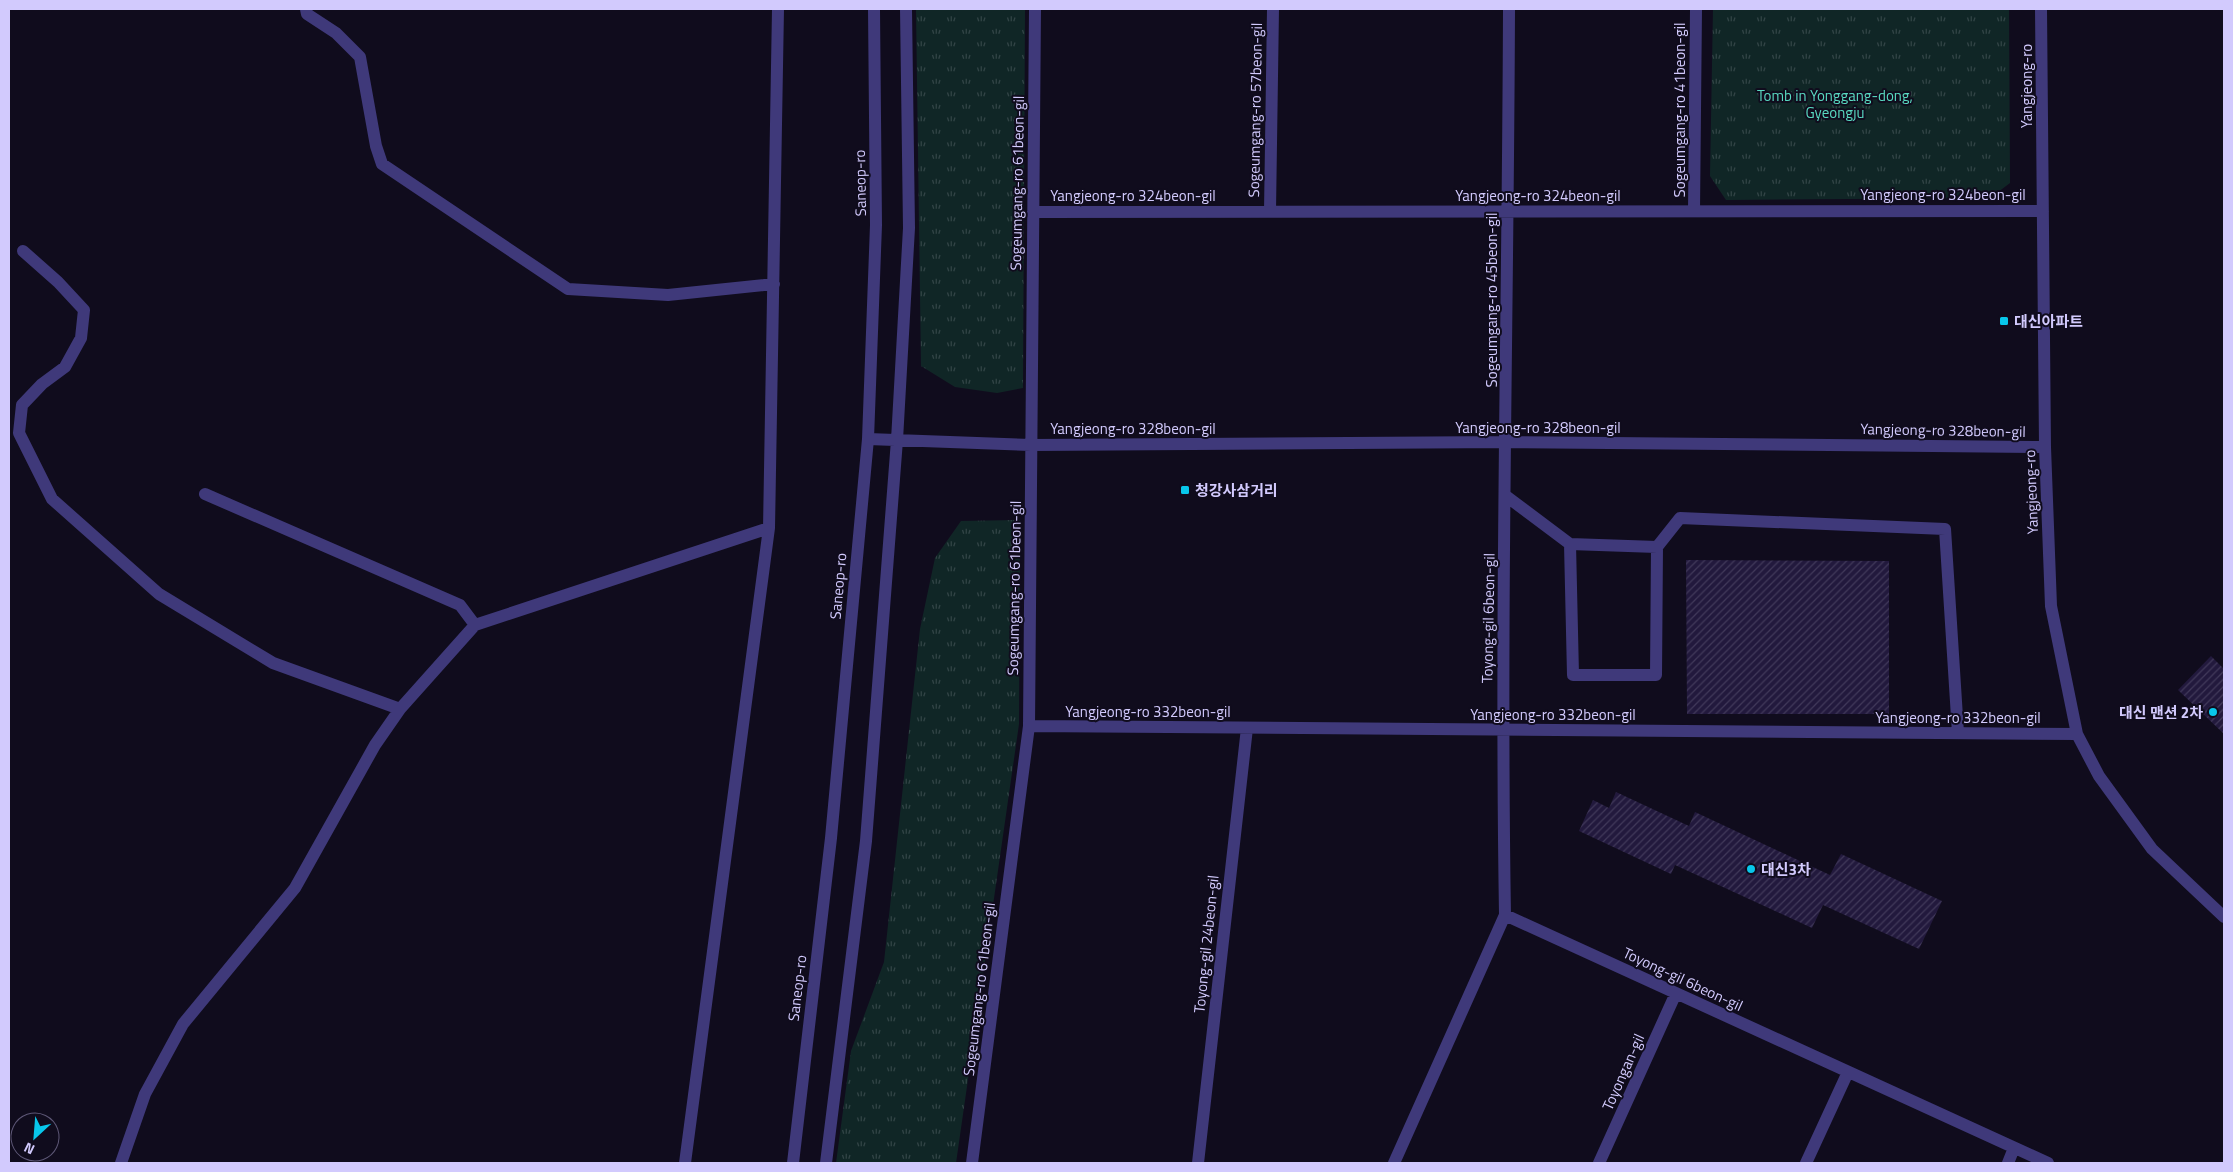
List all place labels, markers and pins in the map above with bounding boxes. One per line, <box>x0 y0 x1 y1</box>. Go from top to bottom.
place label: 대신아파트 <box>2014 310 2083 333</box>
marker: 대신아파트 <box>1998 315 2010 327</box>
place label: 청강사삼거리 <box>1195 479 1278 502</box>
marker: 청강사삼거리 <box>1179 484 1191 496</box>
place label: 대신 맨션 2차 <box>2119 701 2203 724</box>
marker: 대신 맨션 2차 <box>2207 706 2219 718</box>
place label: 대신3차 <box>1761 858 1811 881</box>
marker: 대신3차 <box>1745 863 1757 875</box>

